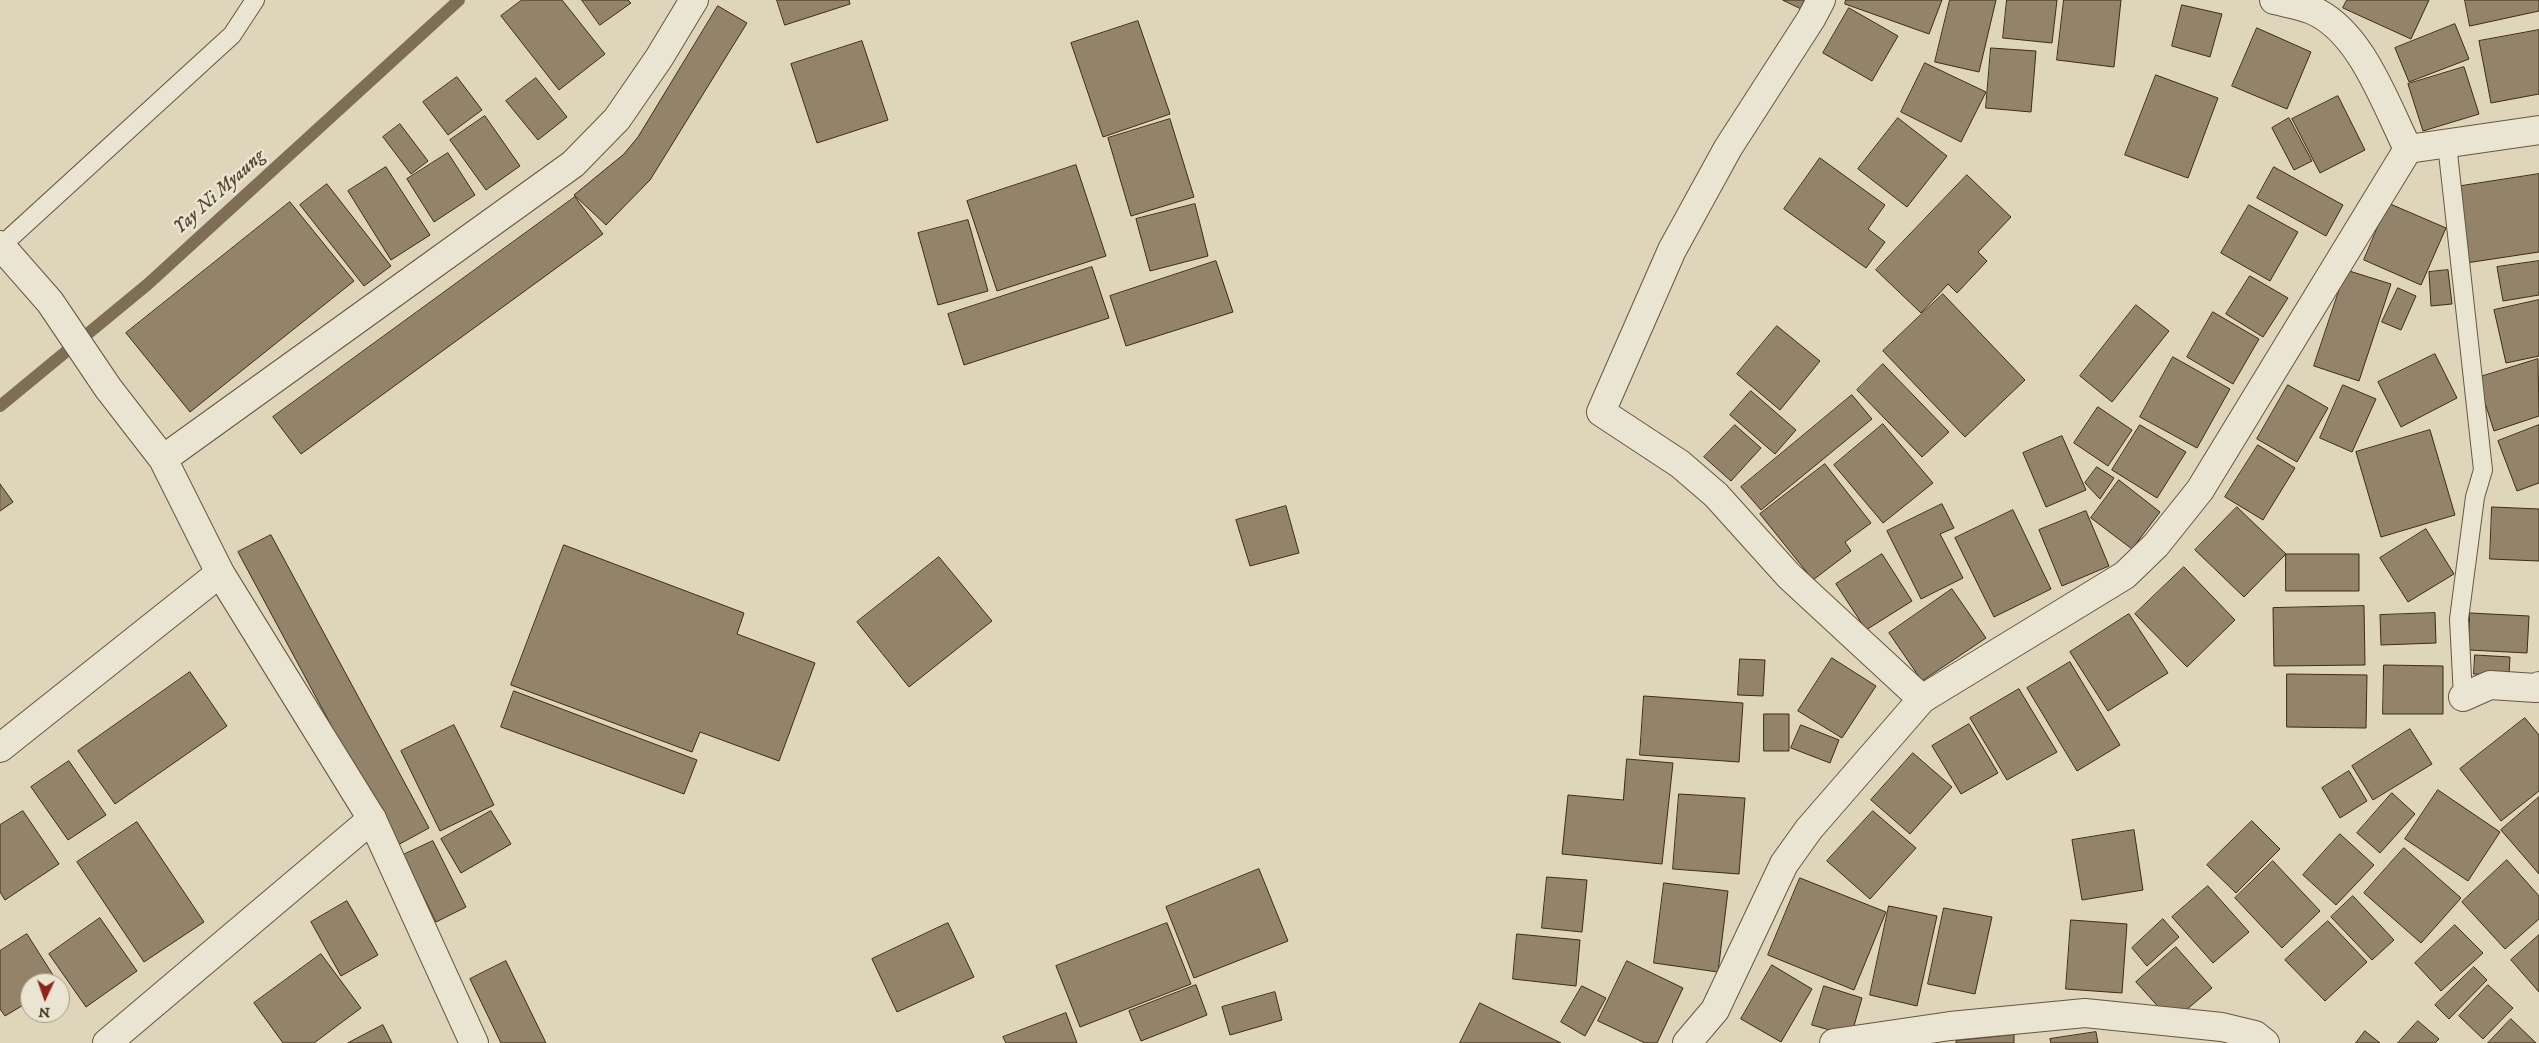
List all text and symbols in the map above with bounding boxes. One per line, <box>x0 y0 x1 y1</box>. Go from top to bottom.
water label: Yay Ni Myaung <box>170 146 270 240</box>
north arrow <box>20 973 70 1023</box>
text: N <box>38 1003 50 1021</box>

